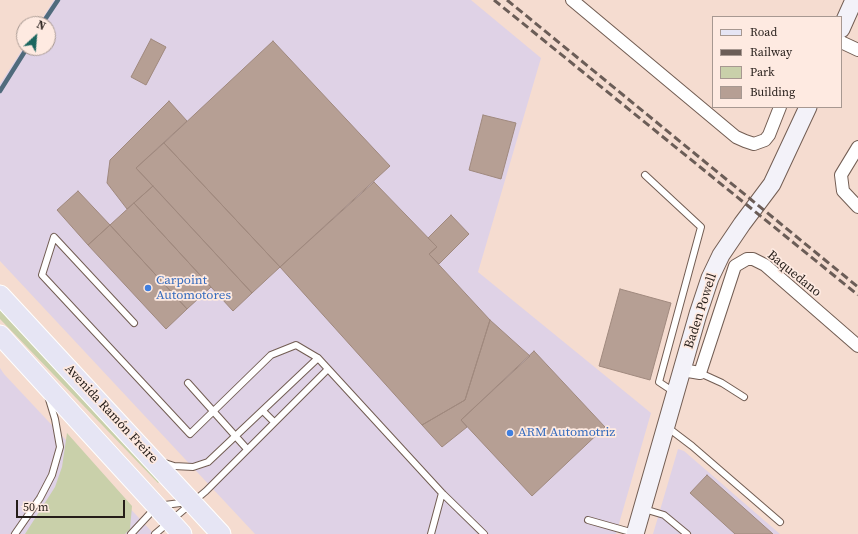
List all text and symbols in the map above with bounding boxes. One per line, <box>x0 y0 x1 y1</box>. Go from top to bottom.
north arrow <box>16 16 56 56</box>
legend <box>712 16 842 108</box>
text: N <box>34 17 48 34</box>
text: Road <box>750 24 777 40</box>
text: Railway <box>750 44 792 60</box>
text: Park <box>750 64 775 80</box>
text: Building <box>750 84 795 100</box>
street label: Baquedano <box>764 248 824 300</box>
street label: Baden Powell <box>682 271 720 351</box>
place label: Carpoint Automotores <box>156 273 231 304</box>
marker: Carpoint Automotores <box>143 283 153 293</box>
street label: Avenida Ramón Freire <box>61 361 161 467</box>
place label: ARM Automotriz <box>518 425 615 441</box>
marker: ARM Automotriz <box>505 428 515 438</box>
scale bar <box>18 492 127 518</box>
text: 50 m <box>23 499 49 515</box>

